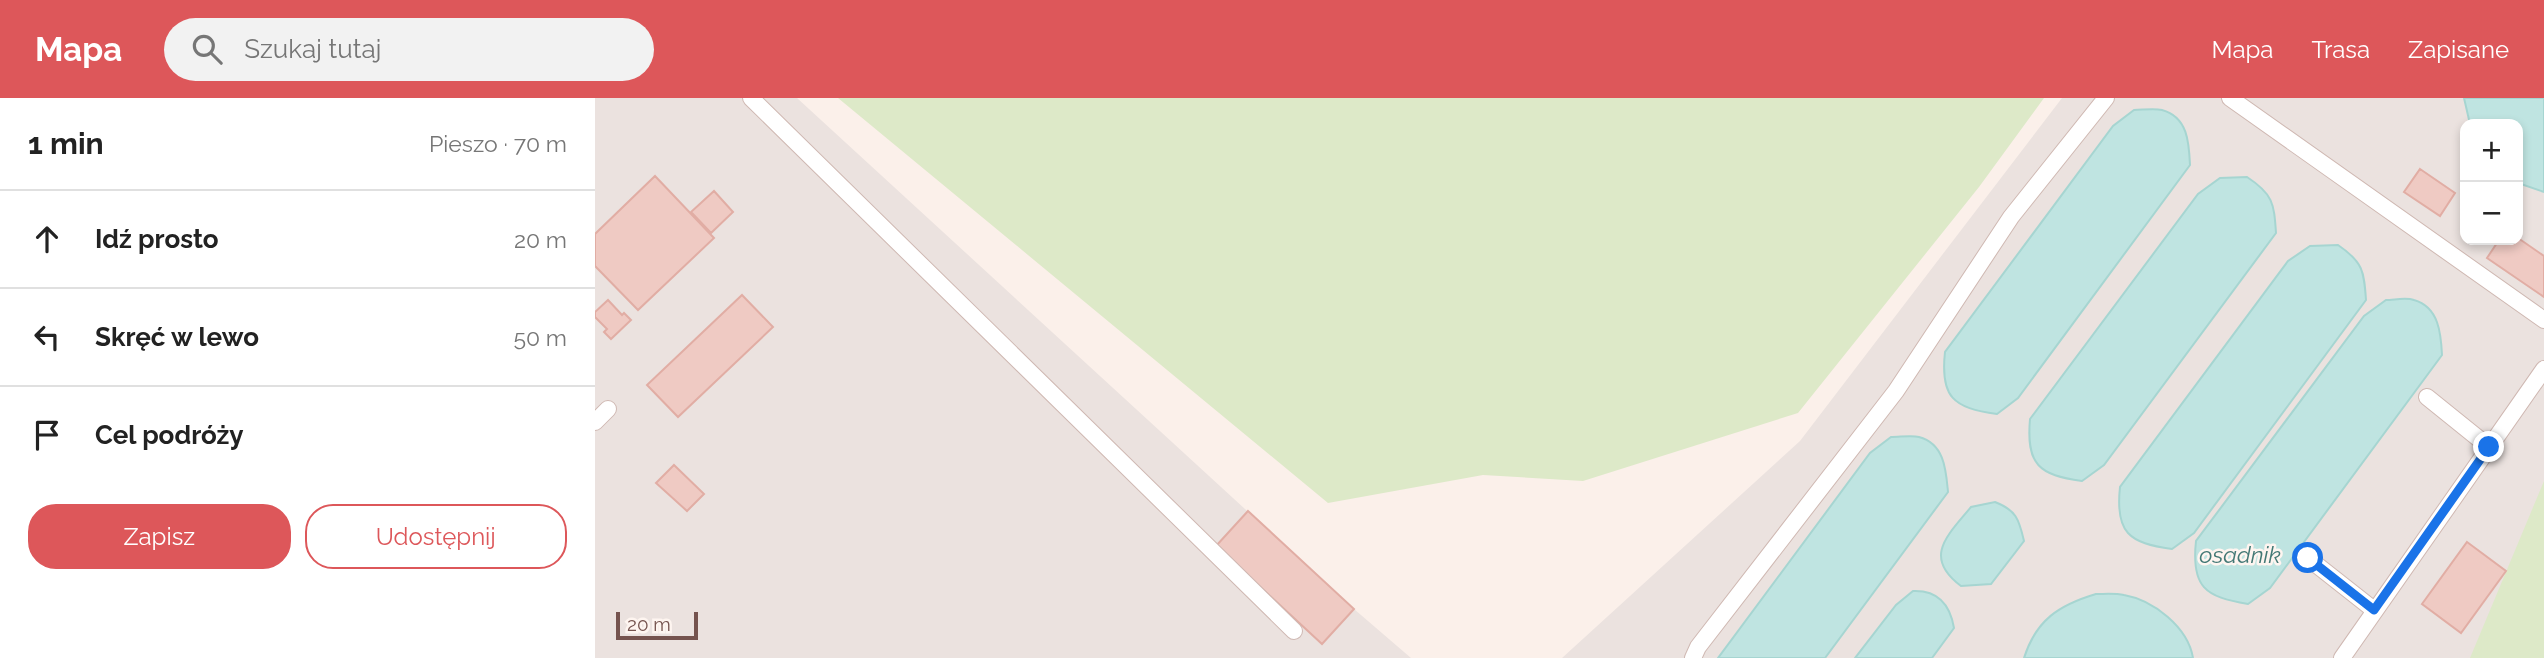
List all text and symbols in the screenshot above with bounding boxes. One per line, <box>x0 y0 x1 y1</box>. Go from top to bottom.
search box <box>164 18 654 81</box>
text: Mapa <box>35 30 122 69</box>
icon: search <box>188 30 226 68</box>
text: Szukaj tutaj <box>244 34 381 64</box>
text: Mapa <box>2212 35 2273 64</box>
text: Trasa <box>2311 35 2370 64</box>
text: Zapisane <box>2408 35 2509 64</box>
map controls <box>2460 119 2523 245</box>
button: + <box>2460 119 2523 182</box>
text: 1 min <box>28 126 104 161</box>
text: Pieszo · 70 m <box>429 130 567 157</box>
button: − <box>2460 182 2523 245</box>
icon: ahead <box>28 220 66 258</box>
text: Idź prosto <box>95 224 219 254</box>
text: 20 m <box>514 226 567 253</box>
icon: left <box>28 318 66 356</box>
text: Skręć w lewo <box>95 322 259 352</box>
text: 50 m <box>513 324 567 351</box>
icon: arrive <box>28 416 66 454</box>
text: Cel podróży <box>95 420 244 450</box>
route end <box>2473 431 2504 462</box>
button: Zapisz <box>28 504 291 569</box>
button: Udostępnij <box>305 504 567 569</box>
water label: osadnik <box>2199 541 2281 568</box>
route start <box>2292 542 2323 573</box>
scale bar <box>616 609 698 641</box>
text: 20 m <box>627 613 671 635</box>

